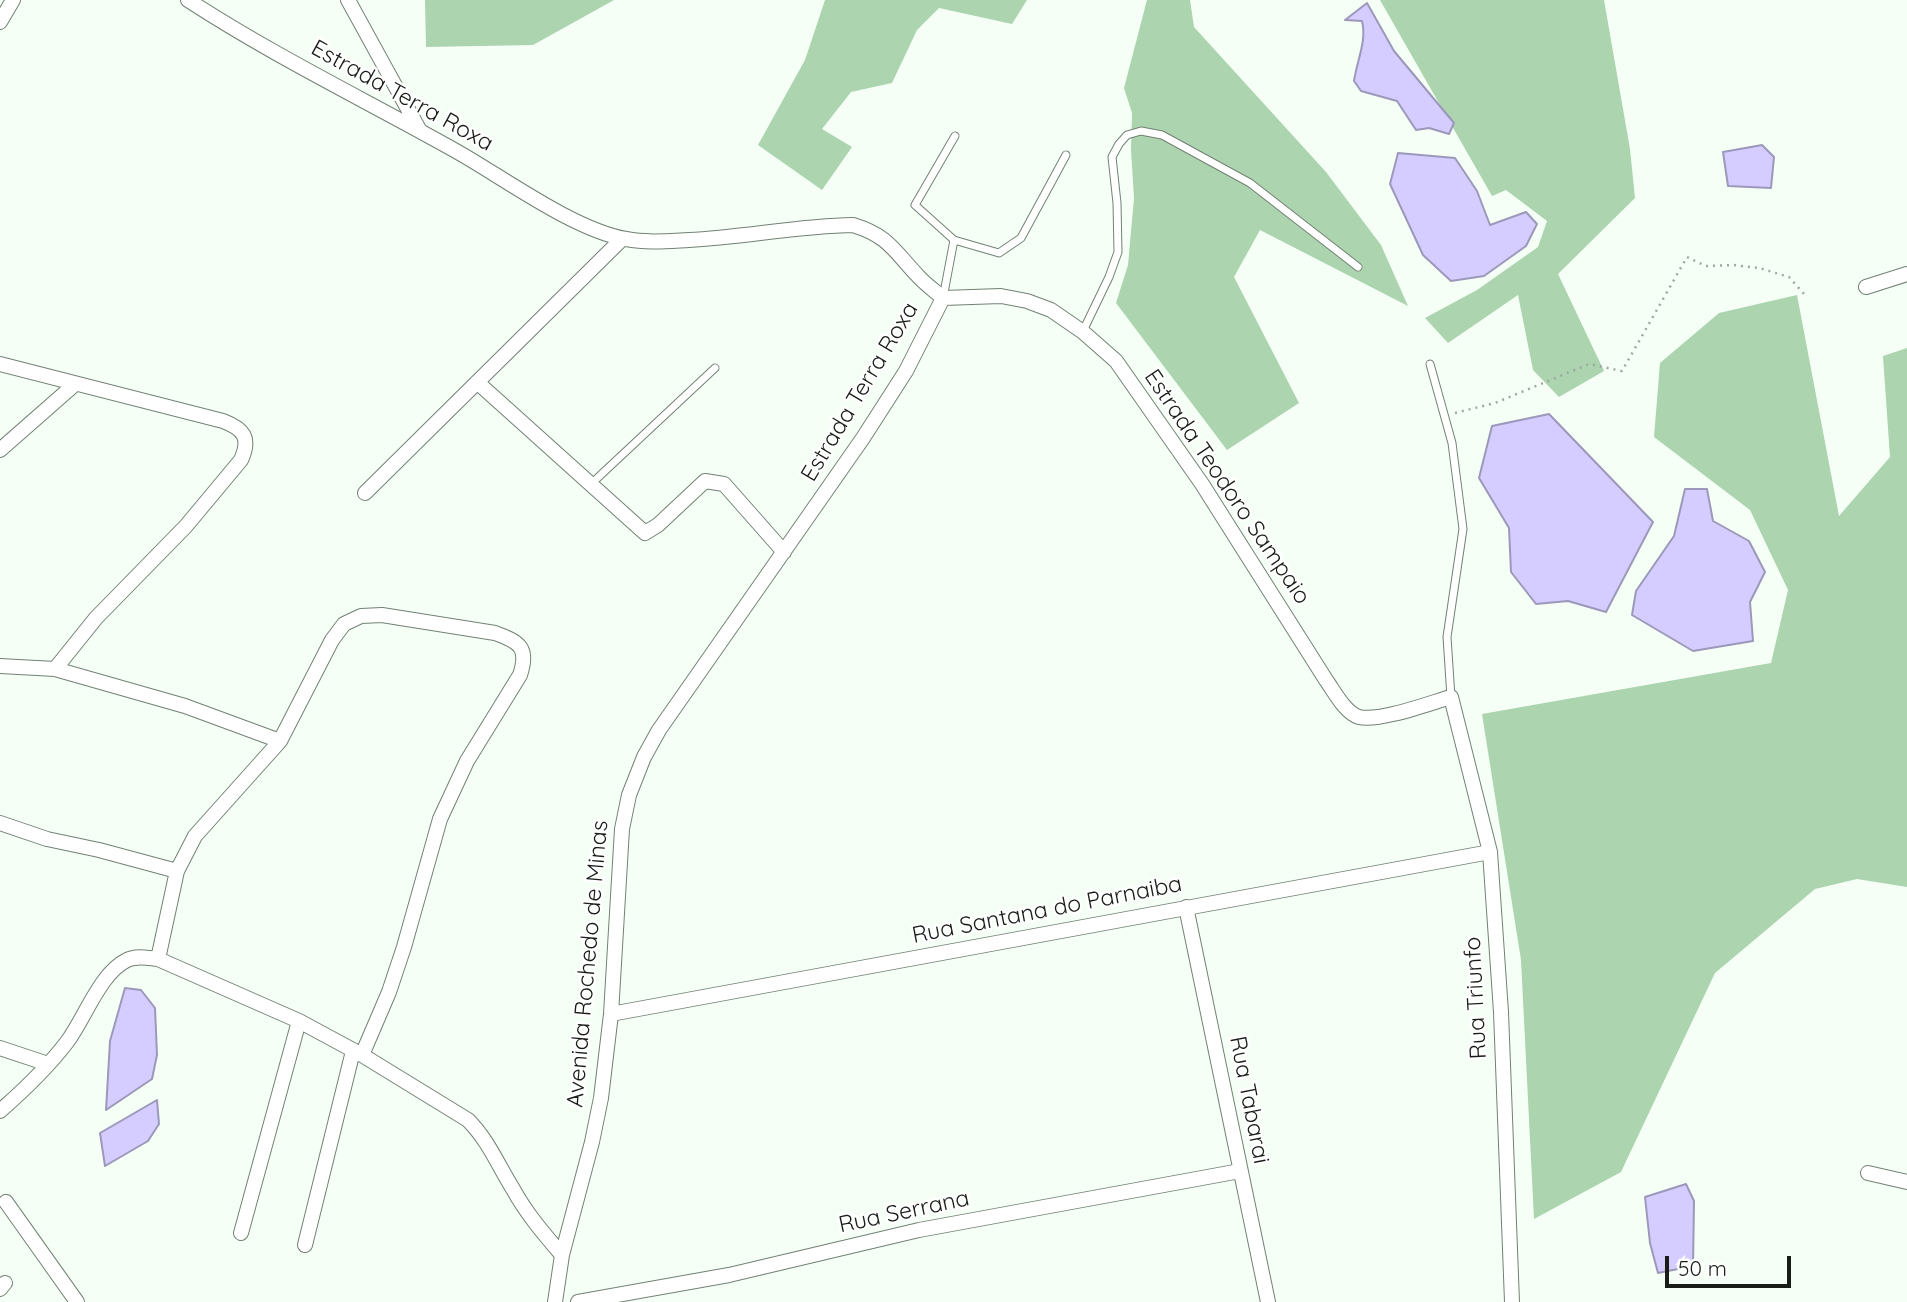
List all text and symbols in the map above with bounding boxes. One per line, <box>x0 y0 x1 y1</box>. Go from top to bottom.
street label: Estrada Terra Roxa <box>306 34 498 158</box>
street label: Estrada Terra Roxa <box>796 297 924 487</box>
street label: Estrada Teodoro Sampaio <box>1138 364 1316 610</box>
street label: Avenida Rochedo de Minas <box>562 819 614 1109</box>
street label: Rua Santana do Parnaiba <box>910 870 1184 950</box>
street label: Rua Triunfo <box>1459 936 1493 1060</box>
street label: Rua Tabarai <box>1223 1034 1275 1166</box>
street label: Rua Serrana <box>836 1185 972 1239</box>
scale bar <box>1669 1242 1795 1286</box>
text: 50 m <box>1678 1255 1727 1281</box>

